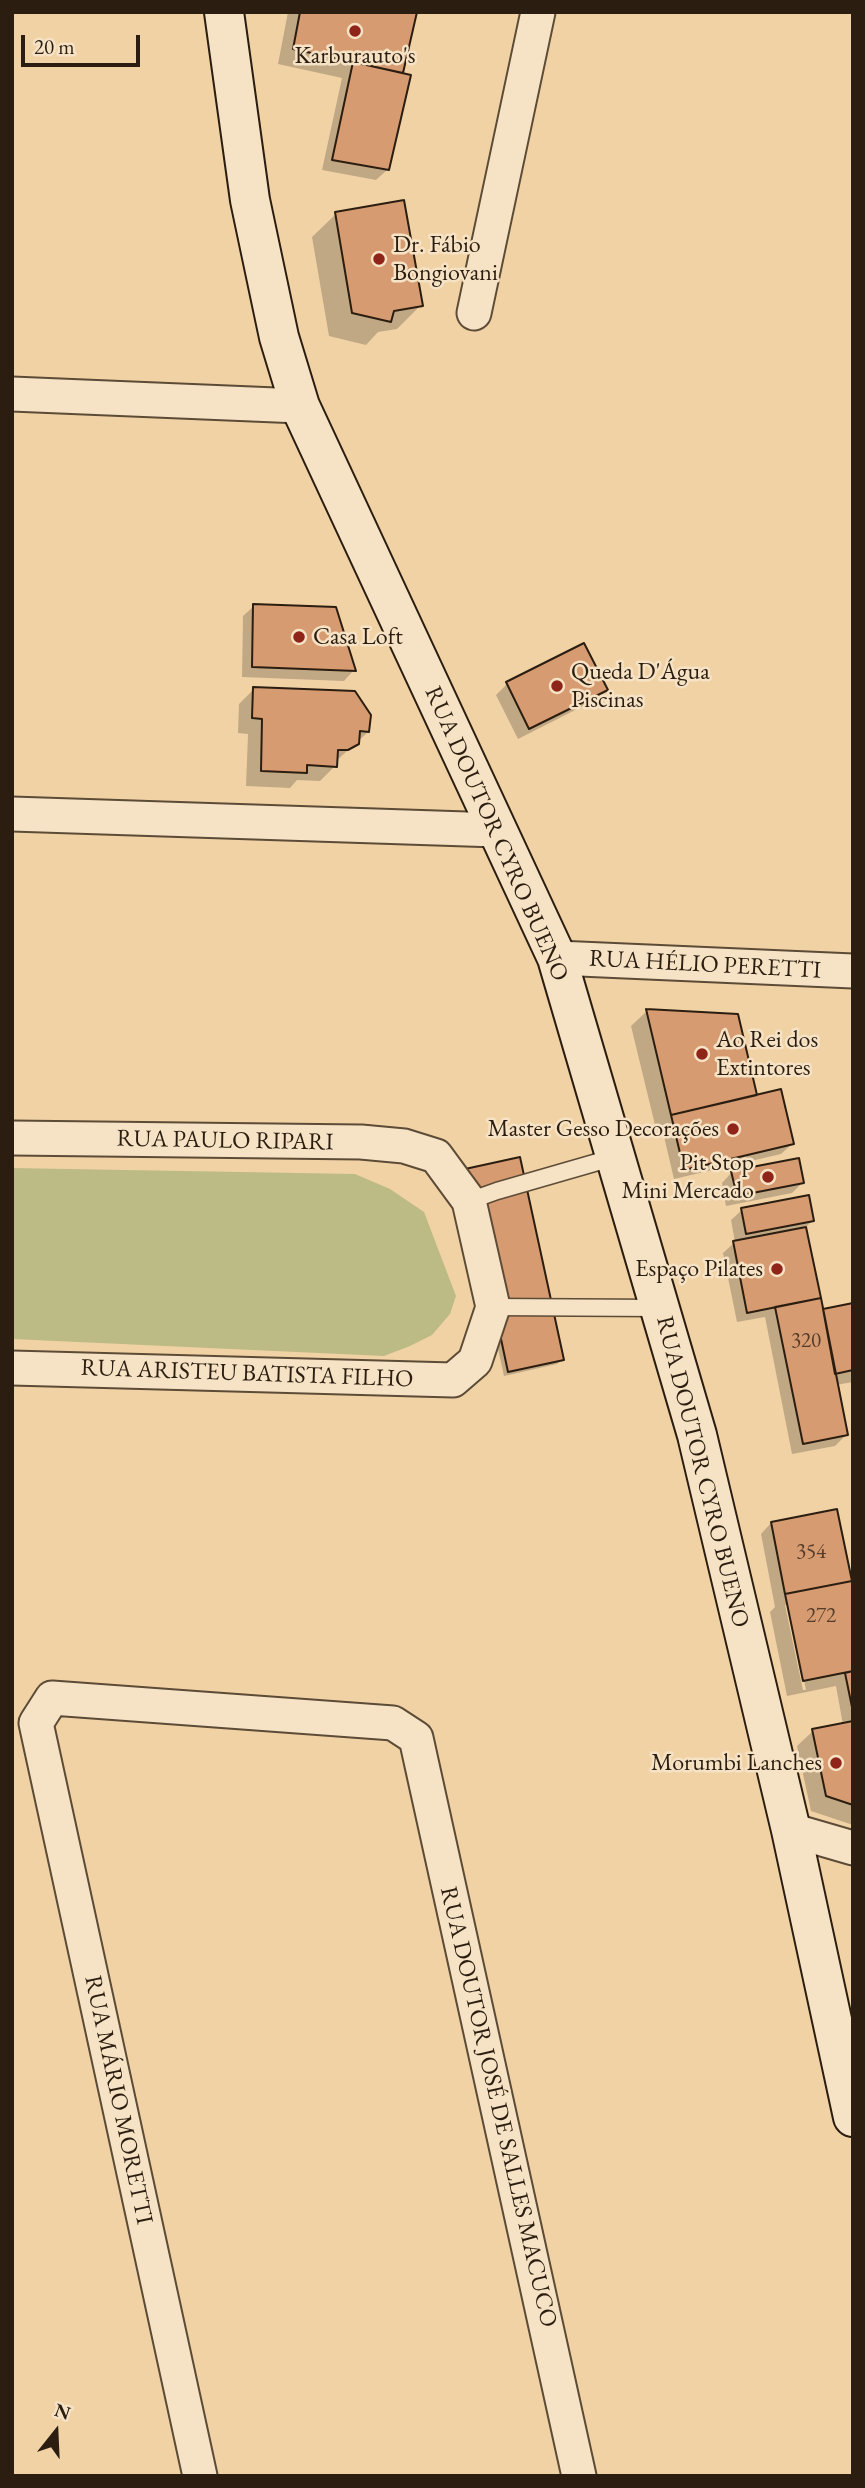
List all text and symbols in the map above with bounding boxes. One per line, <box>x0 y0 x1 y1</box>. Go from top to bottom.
scale bar <box>24 21 144 65</box>
marker: Karburauto's <box>347 23 363 39</box>
text: 20 m <box>34 33 75 60</box>
place label: Karburauto's <box>294 42 416 70</box>
place label: Dr. Fábio Bongiovani <box>393 231 498 287</box>
marker: Dr. Fábio Bongiovani <box>371 251 387 267</box>
place label: Casa Loft <box>313 623 403 651</box>
marker: Casa Loft <box>291 629 307 645</box>
place label: Queda D'Água Piscinas <box>571 658 710 714</box>
marker: Queda D'Água Piscinas <box>549 678 565 694</box>
street label: RUA DOUTOR CYRO BUENO <box>418 682 574 986</box>
street label: RUA HÉLIO PERETTI <box>588 945 822 985</box>
place label: Ao Rei dos Extintores <box>716 1026 818 1082</box>
marker: Ao Rei dos Extintores <box>694 1046 710 1062</box>
place label: Master Gesso Decorações <box>488 1115 719 1143</box>
marker: Master Gesso Decorações <box>725 1121 741 1137</box>
street label: RUA PAULO RIPARI <box>116 1125 334 1157</box>
place label: Pit Stop Mini Mercado <box>622 1149 754 1205</box>
marker: Pit Stop Mini Mercado <box>760 1169 776 1185</box>
place label: Espaço Pilates <box>635 1255 763 1283</box>
marker: Espaço Pilates <box>769 1261 785 1277</box>
street label: RUA DOUTOR CYRO BUENO <box>649 1313 755 1631</box>
house number: 320 <box>791 1328 821 1354</box>
street label: RUA ARISTEU BATISTA FILHO <box>80 1354 414 1394</box>
house number: 354 <box>796 1539 826 1565</box>
house number: 272 <box>806 1603 836 1629</box>
place label: Morumbi Lanches <box>651 1749 822 1777</box>
marker: Morumbi Lanches <box>828 1755 844 1771</box>
street label: RUA DOUTOR JOSÉ DE SALLES MACUCO <box>433 1884 563 2330</box>
street label: RUA MÁRIO MORETTI <box>78 1973 158 2227</box>
north arrow <box>21 2397 91 2467</box>
text: N <box>51 2397 74 2426</box>

